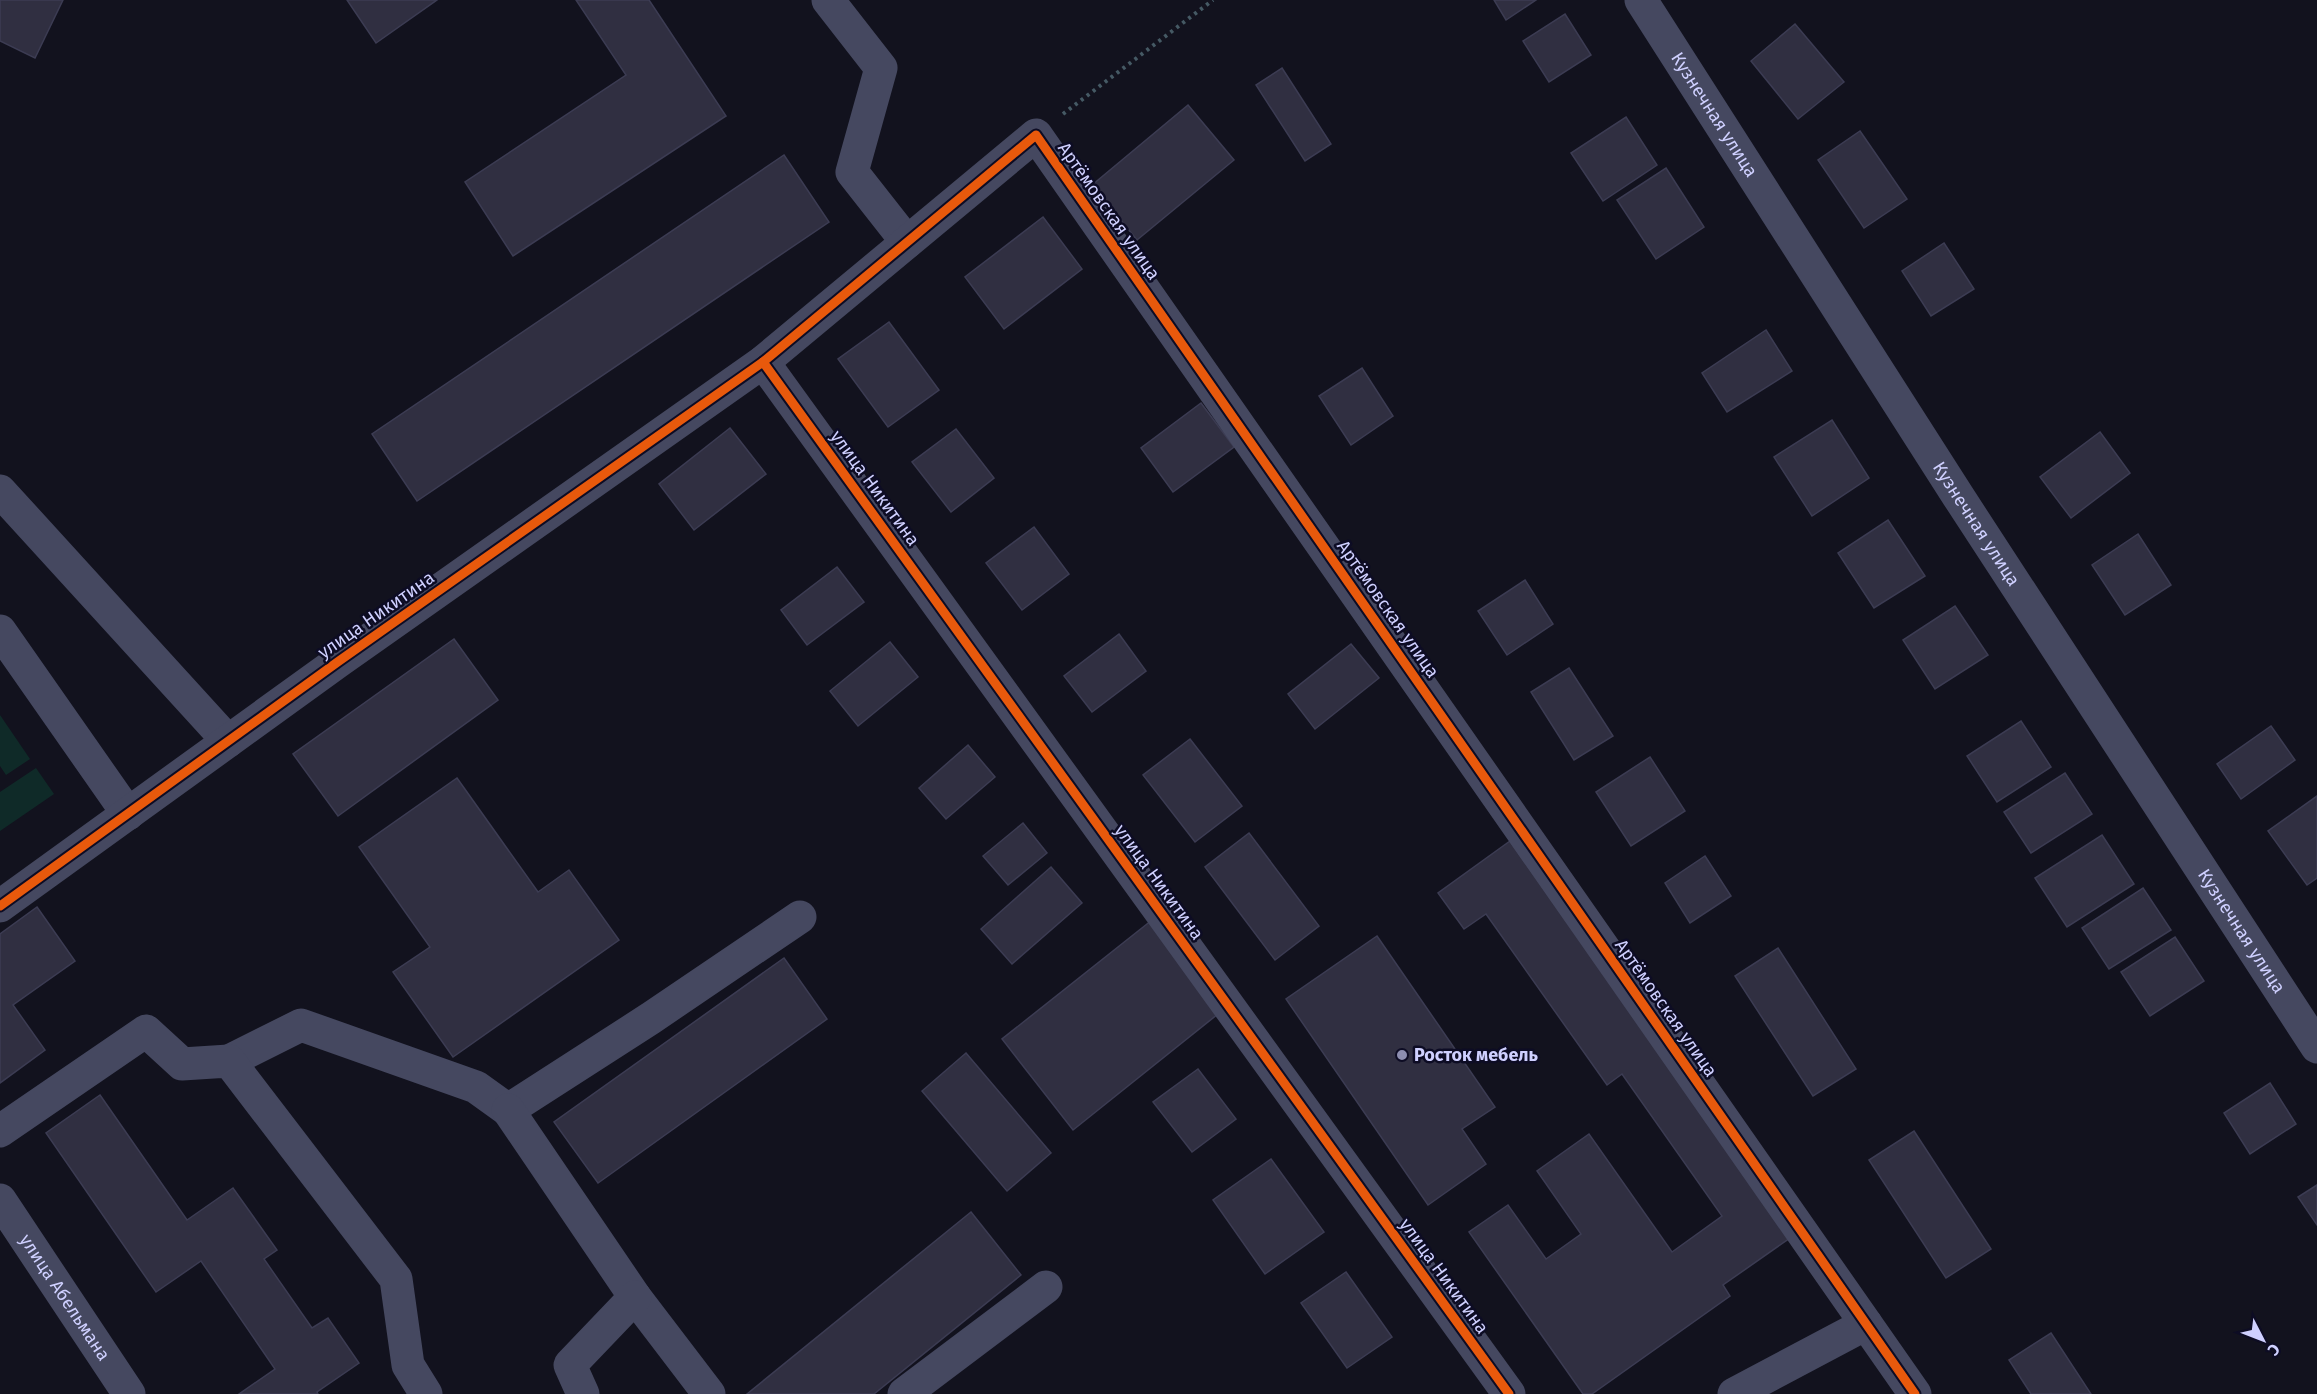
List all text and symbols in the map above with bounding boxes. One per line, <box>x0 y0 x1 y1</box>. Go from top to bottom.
street label: Кузнечная улица <box>1666 48 1762 181</box>
street label: Артёмовская улица <box>1053 138 1165 284</box>
street label: улица Никитина <box>826 426 924 550</box>
street label: Кузнечная улица <box>1928 458 2025 590</box>
street label: Артёмовская улица <box>1332 536 1444 682</box>
street label: улица Никитина <box>313 567 439 663</box>
street label: улица Никитина <box>1110 820 1208 944</box>
street label: Кузнечная улица <box>2193 865 2290 997</box>
street label: Артёмовская улица <box>1610 935 1722 1081</box>
place label: Росток мебель <box>1414 1044 1538 1066</box>
marker: Росток мебель <box>1395 1048 1409 1062</box>
street label: улица Никитина <box>1395 1214 1493 1338</box>
street label: улица Абельмана <box>15 1230 115 1365</box>
north arrow <box>2233 1310 2293 1370</box>
text: С <box>2263 1340 2284 1360</box>

